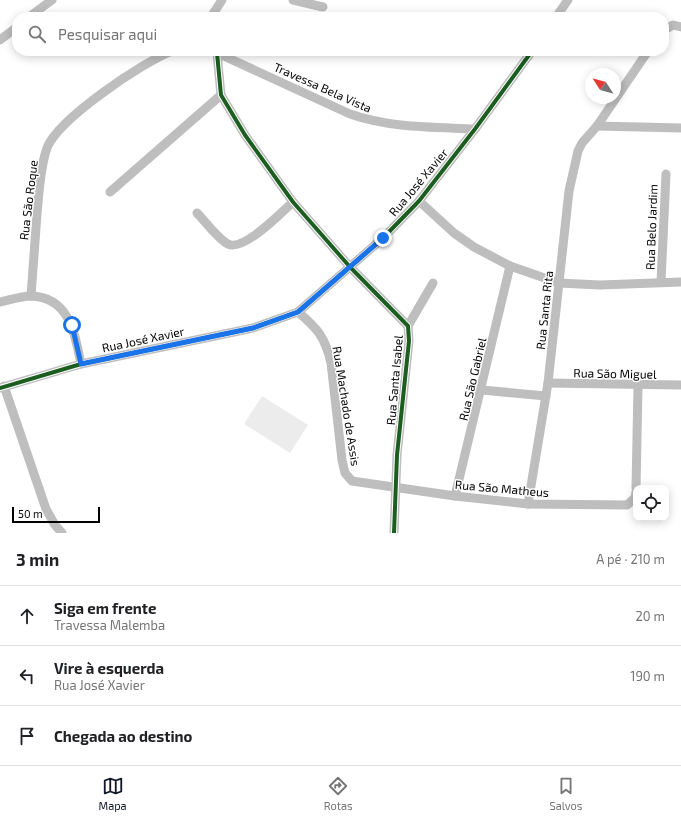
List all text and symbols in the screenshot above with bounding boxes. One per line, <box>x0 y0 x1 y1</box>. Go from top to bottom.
search box <box>12 12 669 56</box>
icon: search <box>26 23 48 45</box>
text: Pesquisar aqui <box>58 25 157 43</box>
street label: Travessa Bela Vista <box>272 59 374 115</box>
north arrow <box>585 68 621 104</box>
street label: Rua José Xavier <box>386 145 450 219</box>
street label: Rua São Roque <box>16 159 40 241</box>
street label: Rua Belo Jardim <box>643 184 659 270</box>
route end <box>374 229 392 247</box>
street label: Rua Santa Rita <box>533 270 555 350</box>
route start <box>63 316 81 334</box>
street label: Rua José Xavier <box>101 323 186 355</box>
street label: Rua Santa Isabel <box>383 334 405 426</box>
street label: Rua São Gabriel <box>456 336 488 422</box>
street label: Rua Machado de Assis <box>331 345 363 467</box>
street label: Rua São Miguel <box>573 365 657 381</box>
street label: Rua São Matheus <box>454 477 550 499</box>
map controls <box>633 485 669 521</box>
button: locate <box>633 485 669 521</box>
scale bar <box>12 505 100 524</box>
text: 50 m <box>18 507 43 520</box>
text: 3 min <box>16 549 59 569</box>
text: A pé · 210 m <box>596 551 665 567</box>
text: Siga em frente <box>54 599 156 617</box>
icon: ahead <box>16 605 38 627</box>
text: 20 m <box>636 608 665 624</box>
text: Travessa Malemba <box>54 617 165 633</box>
text: Vire à esquerda <box>54 659 164 677</box>
icon: left <box>16 665 38 687</box>
text: 190 m <box>630 668 665 684</box>
text: Rua José Xavier <box>54 677 145 693</box>
icon: arrive <box>16 725 38 747</box>
text: Chegada ao destino <box>54 727 192 745</box>
tab: Mapa <box>99 775 127 812</box>
tab: Rotas <box>324 775 353 812</box>
tab: Salvos <box>550 775 582 812</box>

